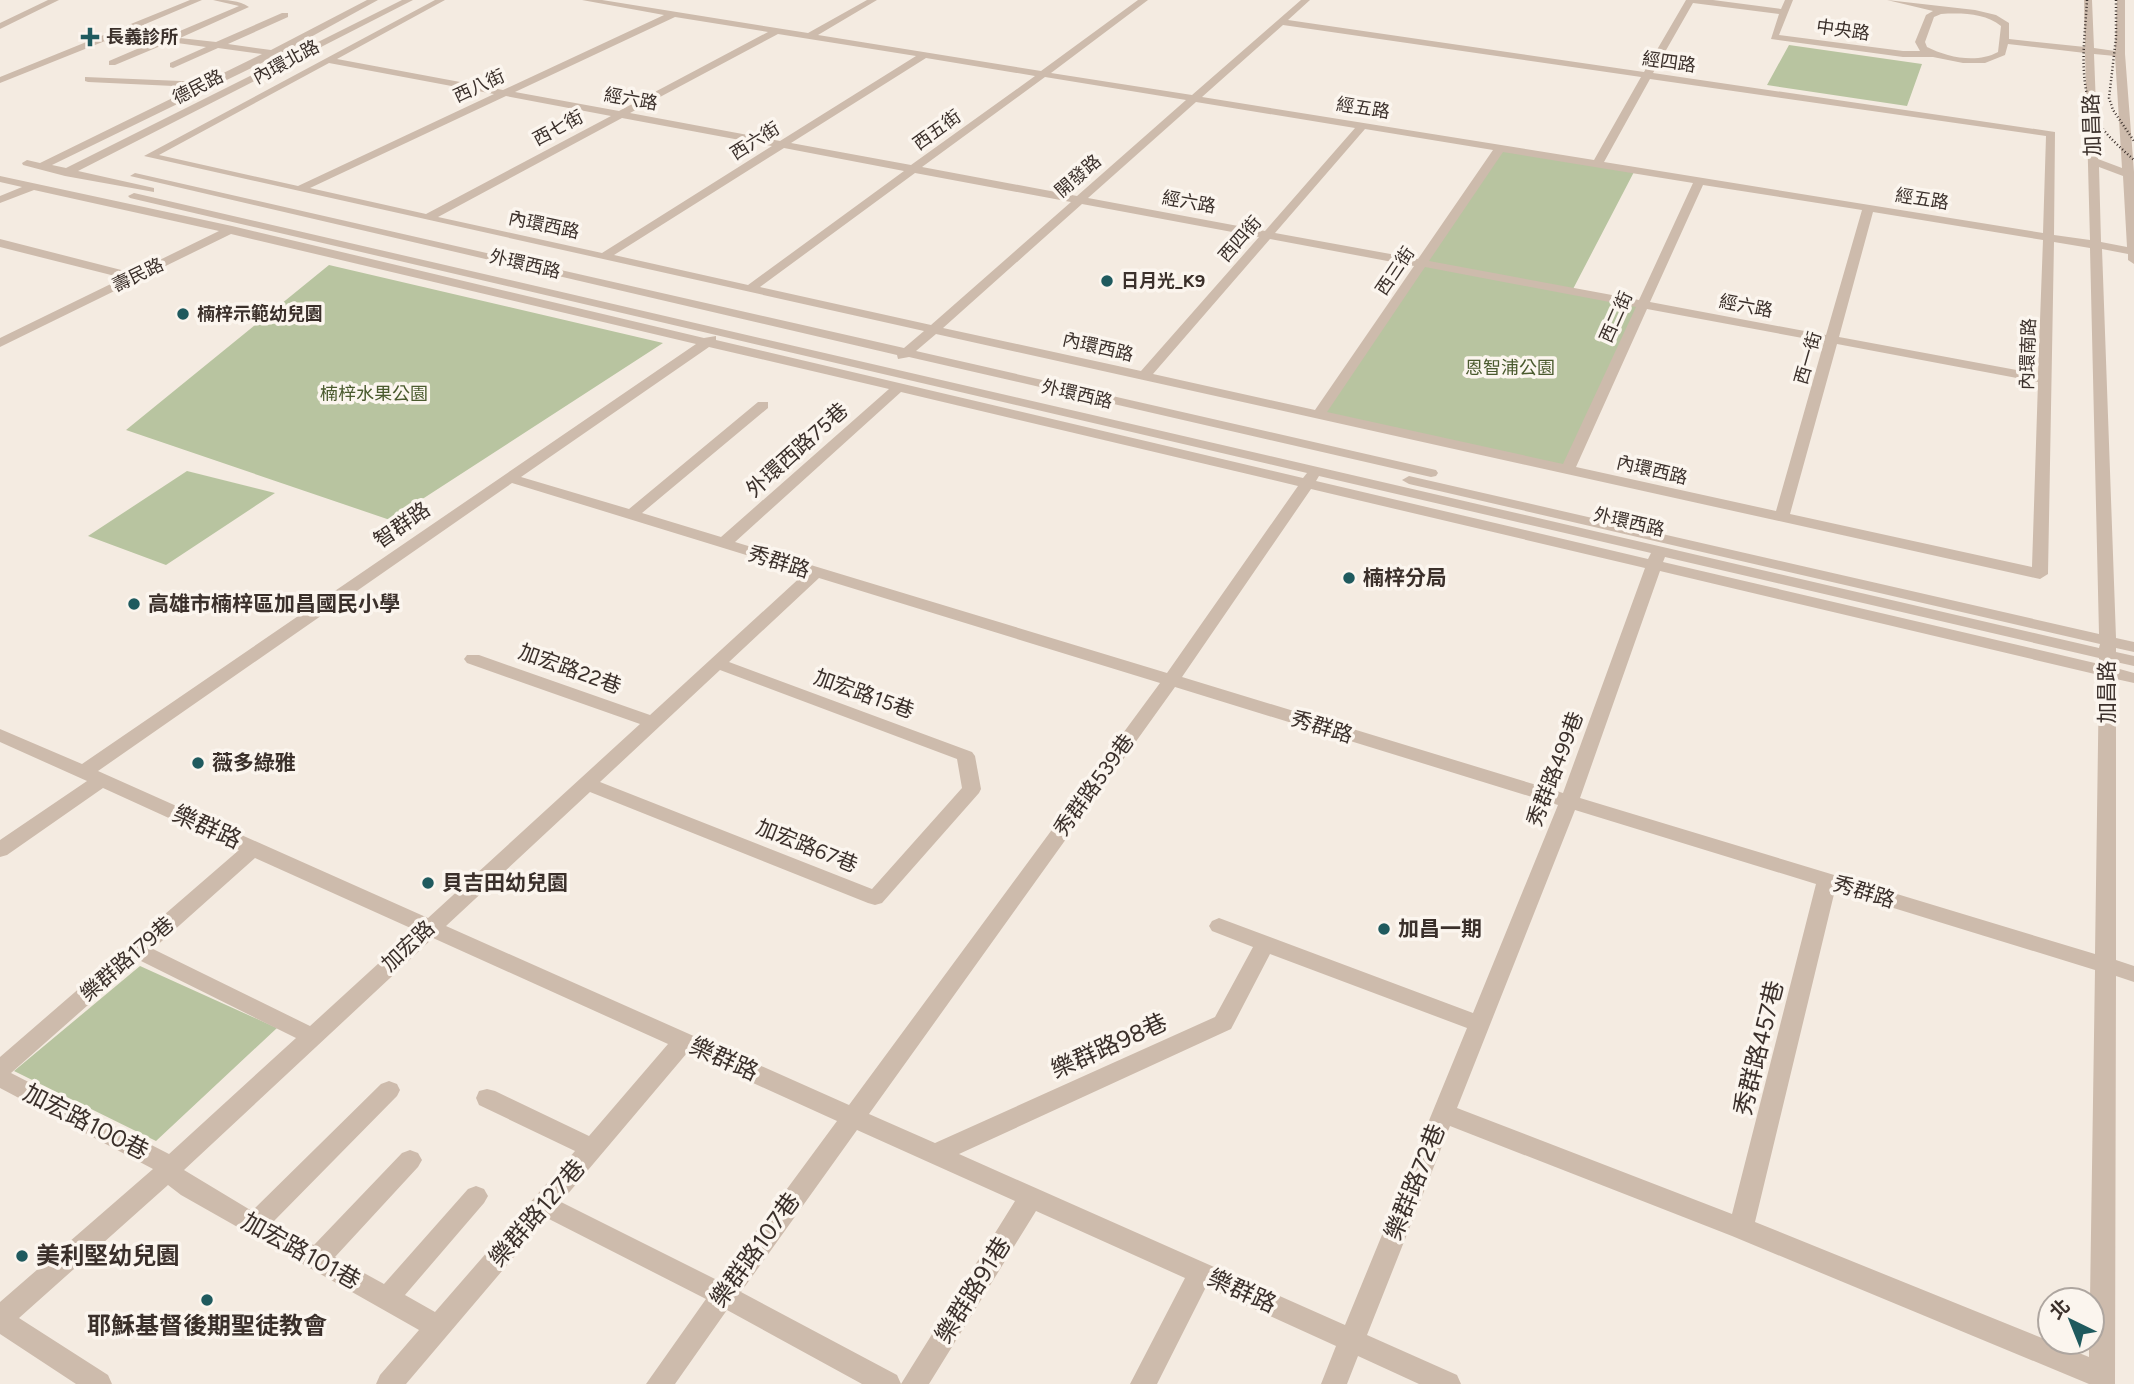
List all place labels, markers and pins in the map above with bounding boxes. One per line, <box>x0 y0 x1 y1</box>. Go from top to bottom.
place label: 長義診所 <box>106 26 178 48</box>
marker: 長義診所 <box>80 27 100 47</box>
place label: 日月光_K9 <box>1121 270 1205 292</box>
marker: 日月光_K9 <box>1099 273 1115 289</box>
place label: 楠梓示範幼兒園 <box>197 303 323 325</box>
marker: 楠梓示範幼兒園 <box>175 306 191 322</box>
place label: 楠梓分局 <box>1363 565 1447 590</box>
marker: 楠梓分局 <box>1341 570 1357 586</box>
place label: 高雄市楠梓區加昌國民小學 <box>148 591 400 616</box>
marker: 高雄市楠梓區加昌國民小學 <box>126 596 142 612</box>
place label: 薇多綠雅 <box>212 750 296 775</box>
marker: 薇多綠雅 <box>190 755 206 771</box>
place label: 貝吉田幼兒園 <box>442 870 568 895</box>
marker: 貝吉田幼兒園 <box>420 875 436 891</box>
place label: 加昌一期 <box>1398 916 1482 941</box>
marker: 加昌一期 <box>1376 921 1392 937</box>
place label: 美利堅幼兒園 <box>36 1241 180 1270</box>
marker: 美利堅幼兒園 <box>14 1248 30 1264</box>
marker: 耶穌基督後期聖徒教會 <box>199 1292 215 1308</box>
place label: 耶穌基督後期聖徒教會 <box>87 1311 327 1340</box>

